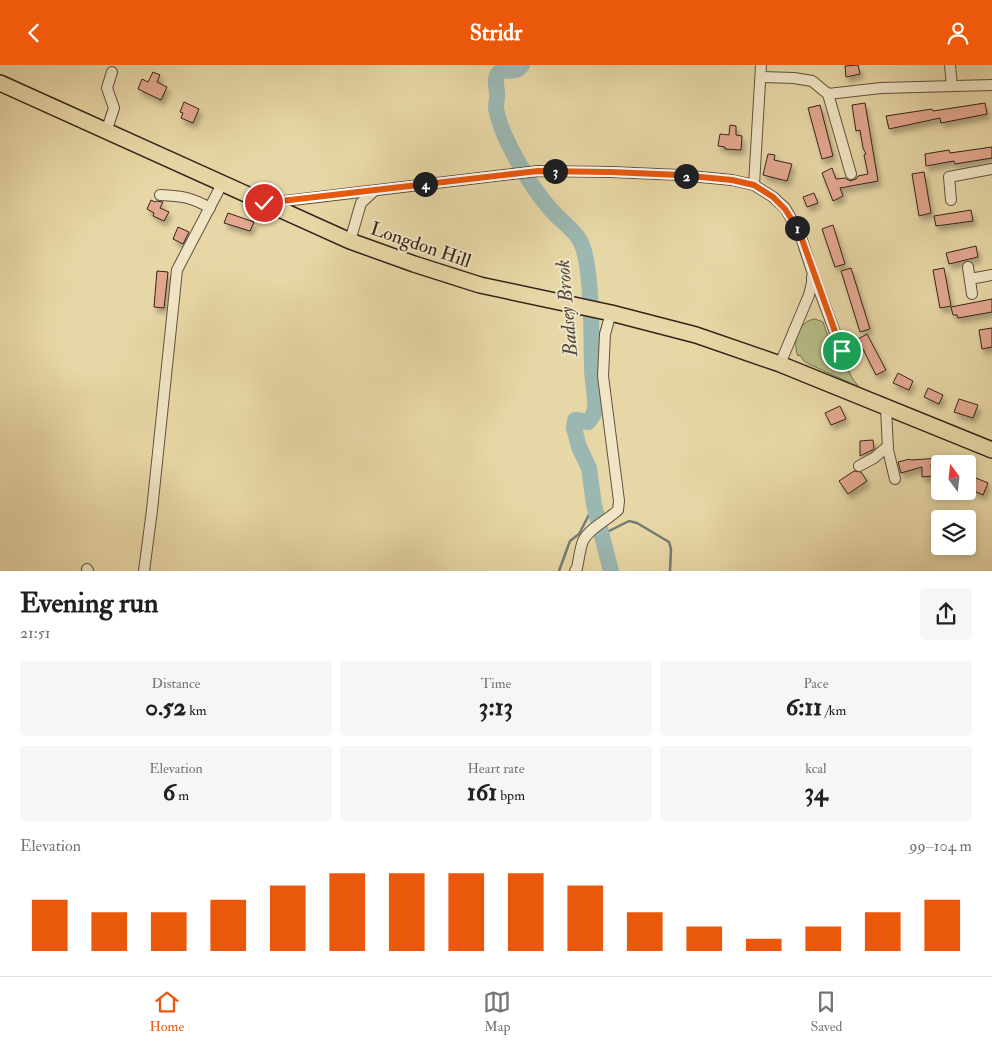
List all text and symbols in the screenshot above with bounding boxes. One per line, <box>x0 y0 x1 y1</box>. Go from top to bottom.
icon: back <box>20 19 48 47</box>
text: Stridr <box>470 19 522 47</box>
icon: person <box>944 19 972 47</box>
pin: 3 <box>542 159 568 183</box>
text: 3 <box>553 163 558 180</box>
pin: 2 <box>674 163 698 189</box>
text: 2 <box>683 168 690 185</box>
pin: 4 <box>412 171 438 197</box>
text: 4 <box>422 176 429 193</box>
pin <box>243 182 285 224</box>
icon: check <box>250 189 278 217</box>
pin: 1 <box>784 215 810 241</box>
street label: Longdon Hill <box>367 217 474 273</box>
text: 1 <box>795 220 800 237</box>
water label: Badsey Brook <box>550 258 583 359</box>
pin <box>821 330 863 372</box>
icon: arrive <box>828 337 856 365</box>
north arrow <box>931 455 976 500</box>
map controls <box>931 455 976 555</box>
button: layers <box>931 510 976 555</box>
text: Evening run <box>20 586 158 621</box>
button: share <box>920 588 972 640</box>
text: 21:51 <box>20 623 51 643</box>
text: Distance <box>152 675 200 692</box>
text: Time <box>481 675 511 692</box>
text: Pace <box>803 675 829 692</box>
text: 0.52 <box>145 692 186 723</box>
text: 3:13 <box>479 692 513 723</box>
text: 6:11 <box>786 692 822 723</box>
text: km <box>186 702 207 719</box>
text: /km <box>822 702 846 719</box>
text: Elevation <box>149 760 203 777</box>
text: Heart rate <box>468 760 525 777</box>
text: kcal <box>805 760 827 777</box>
text: 6 <box>163 777 175 808</box>
text: 161 <box>467 777 497 808</box>
text: 34 <box>805 777 828 808</box>
text: m <box>175 787 189 804</box>
text: bpm <box>497 787 525 804</box>
text: Elevation <box>20 836 81 856</box>
text: 99–104 m <box>909 836 972 856</box>
tab: Home <box>150 988 184 1035</box>
tab: Map <box>483 988 511 1035</box>
tab: Saved <box>810 988 842 1035</box>

